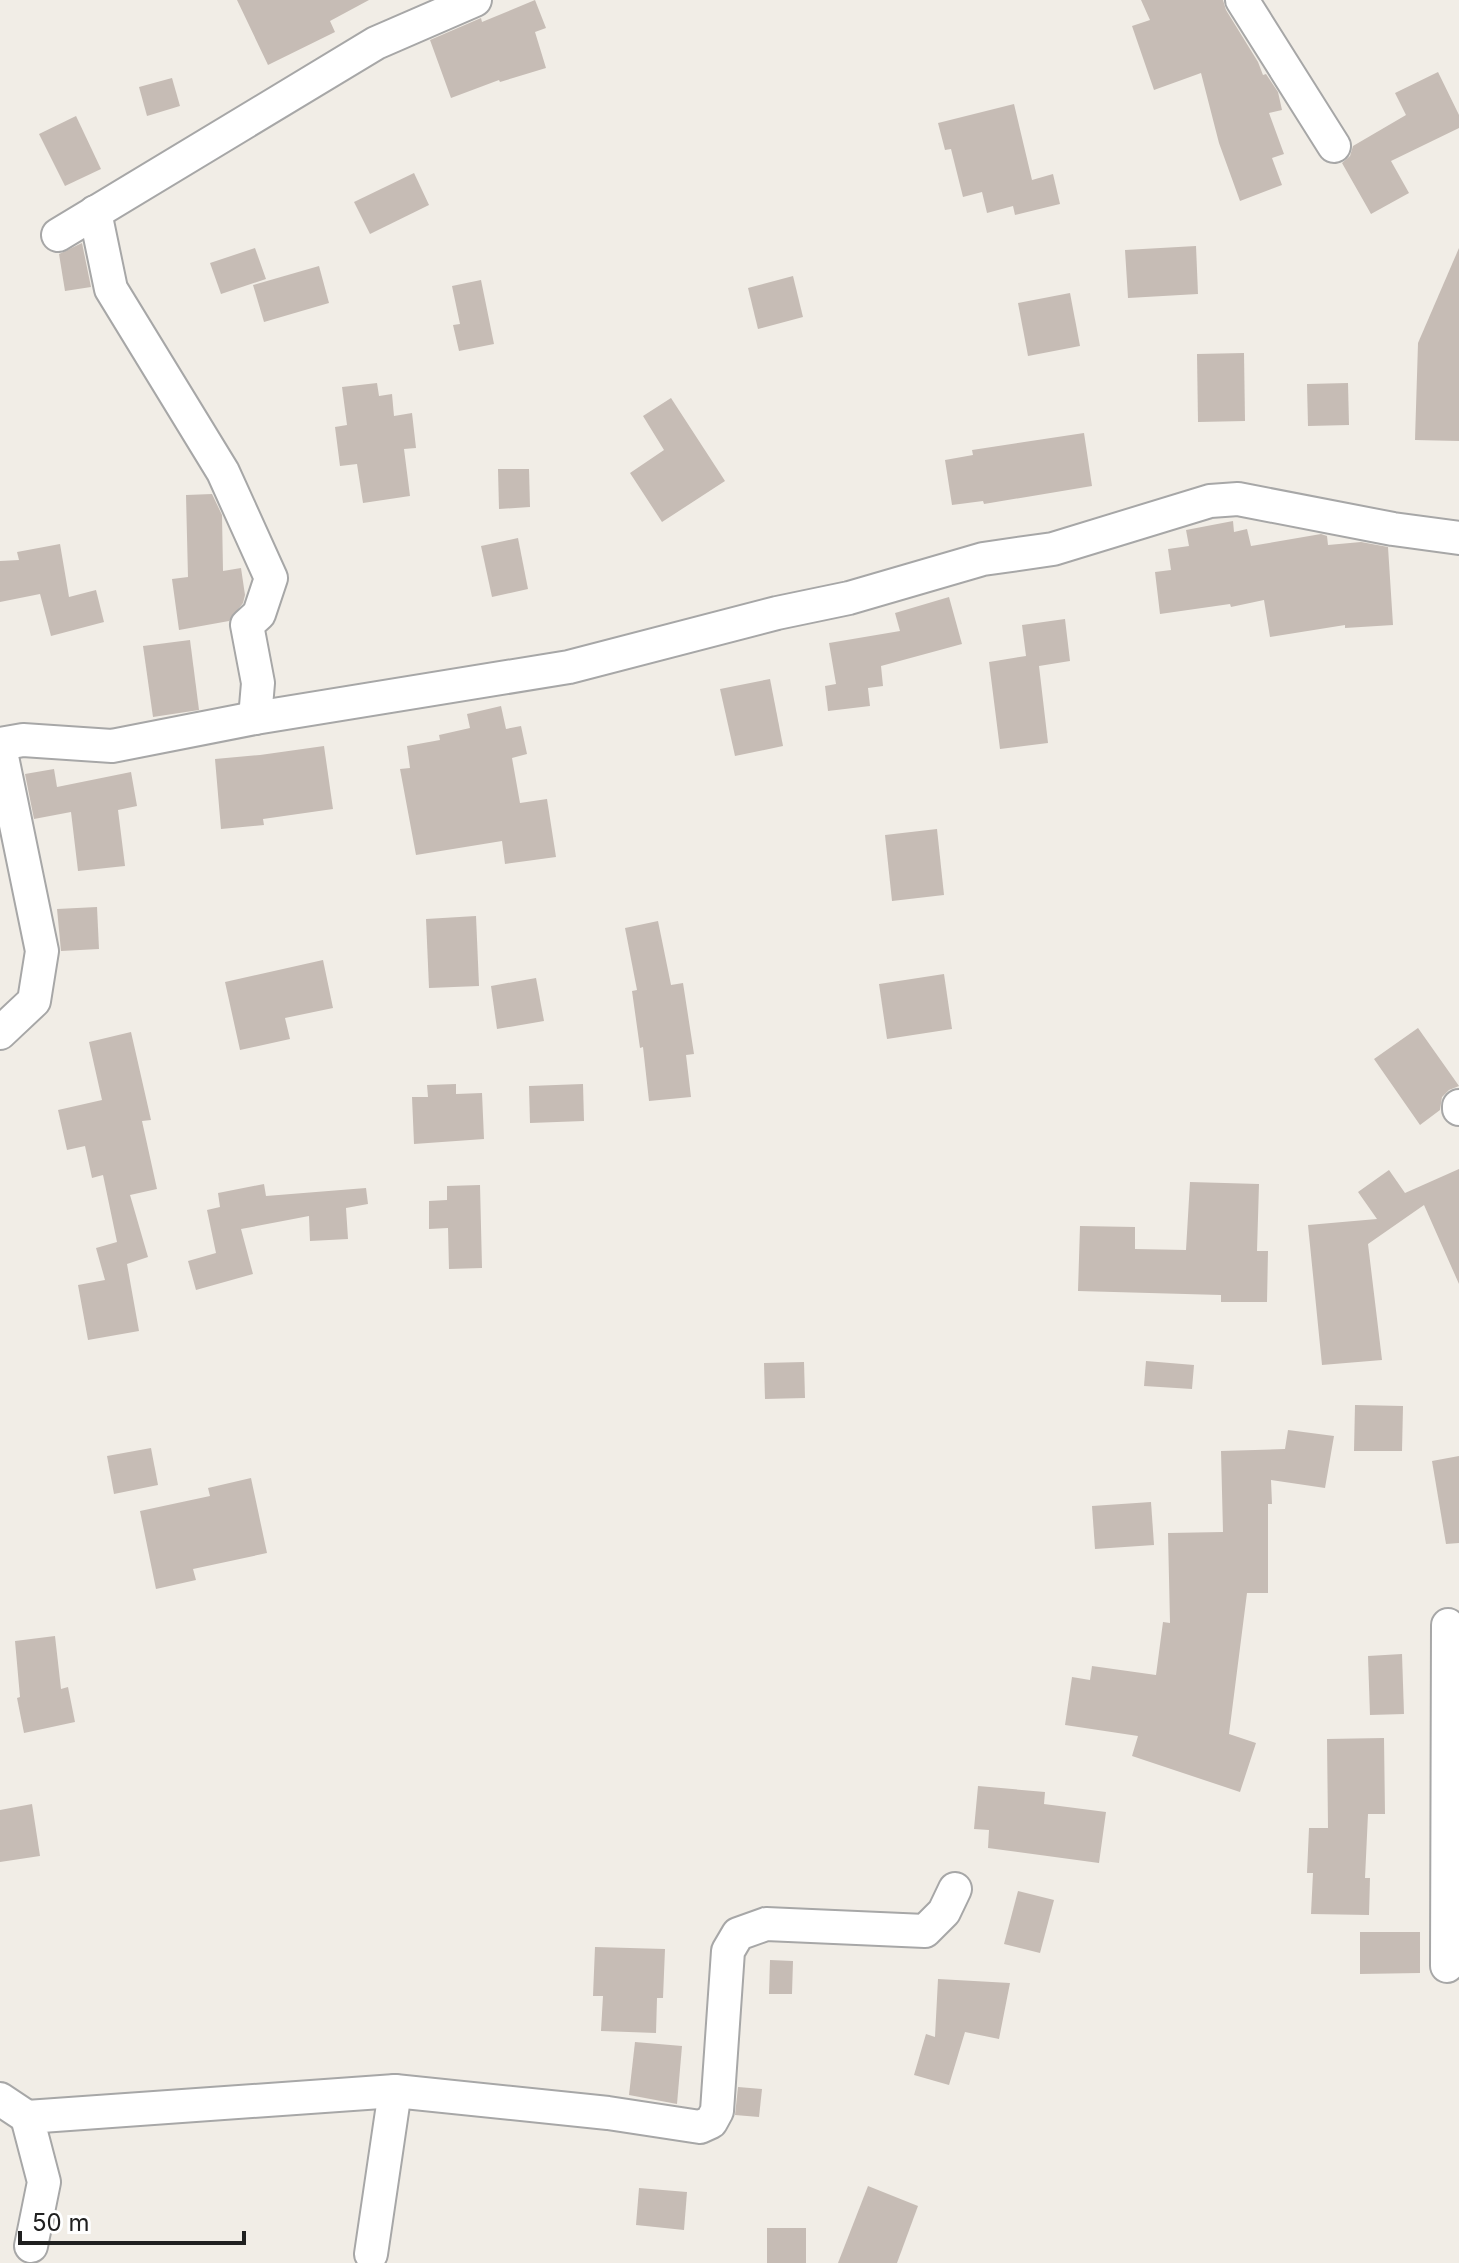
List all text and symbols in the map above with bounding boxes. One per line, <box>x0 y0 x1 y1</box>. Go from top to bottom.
scale bar <box>20 2195 244 2245</box>
text: 50 m <box>32 2208 90 2237</box>

